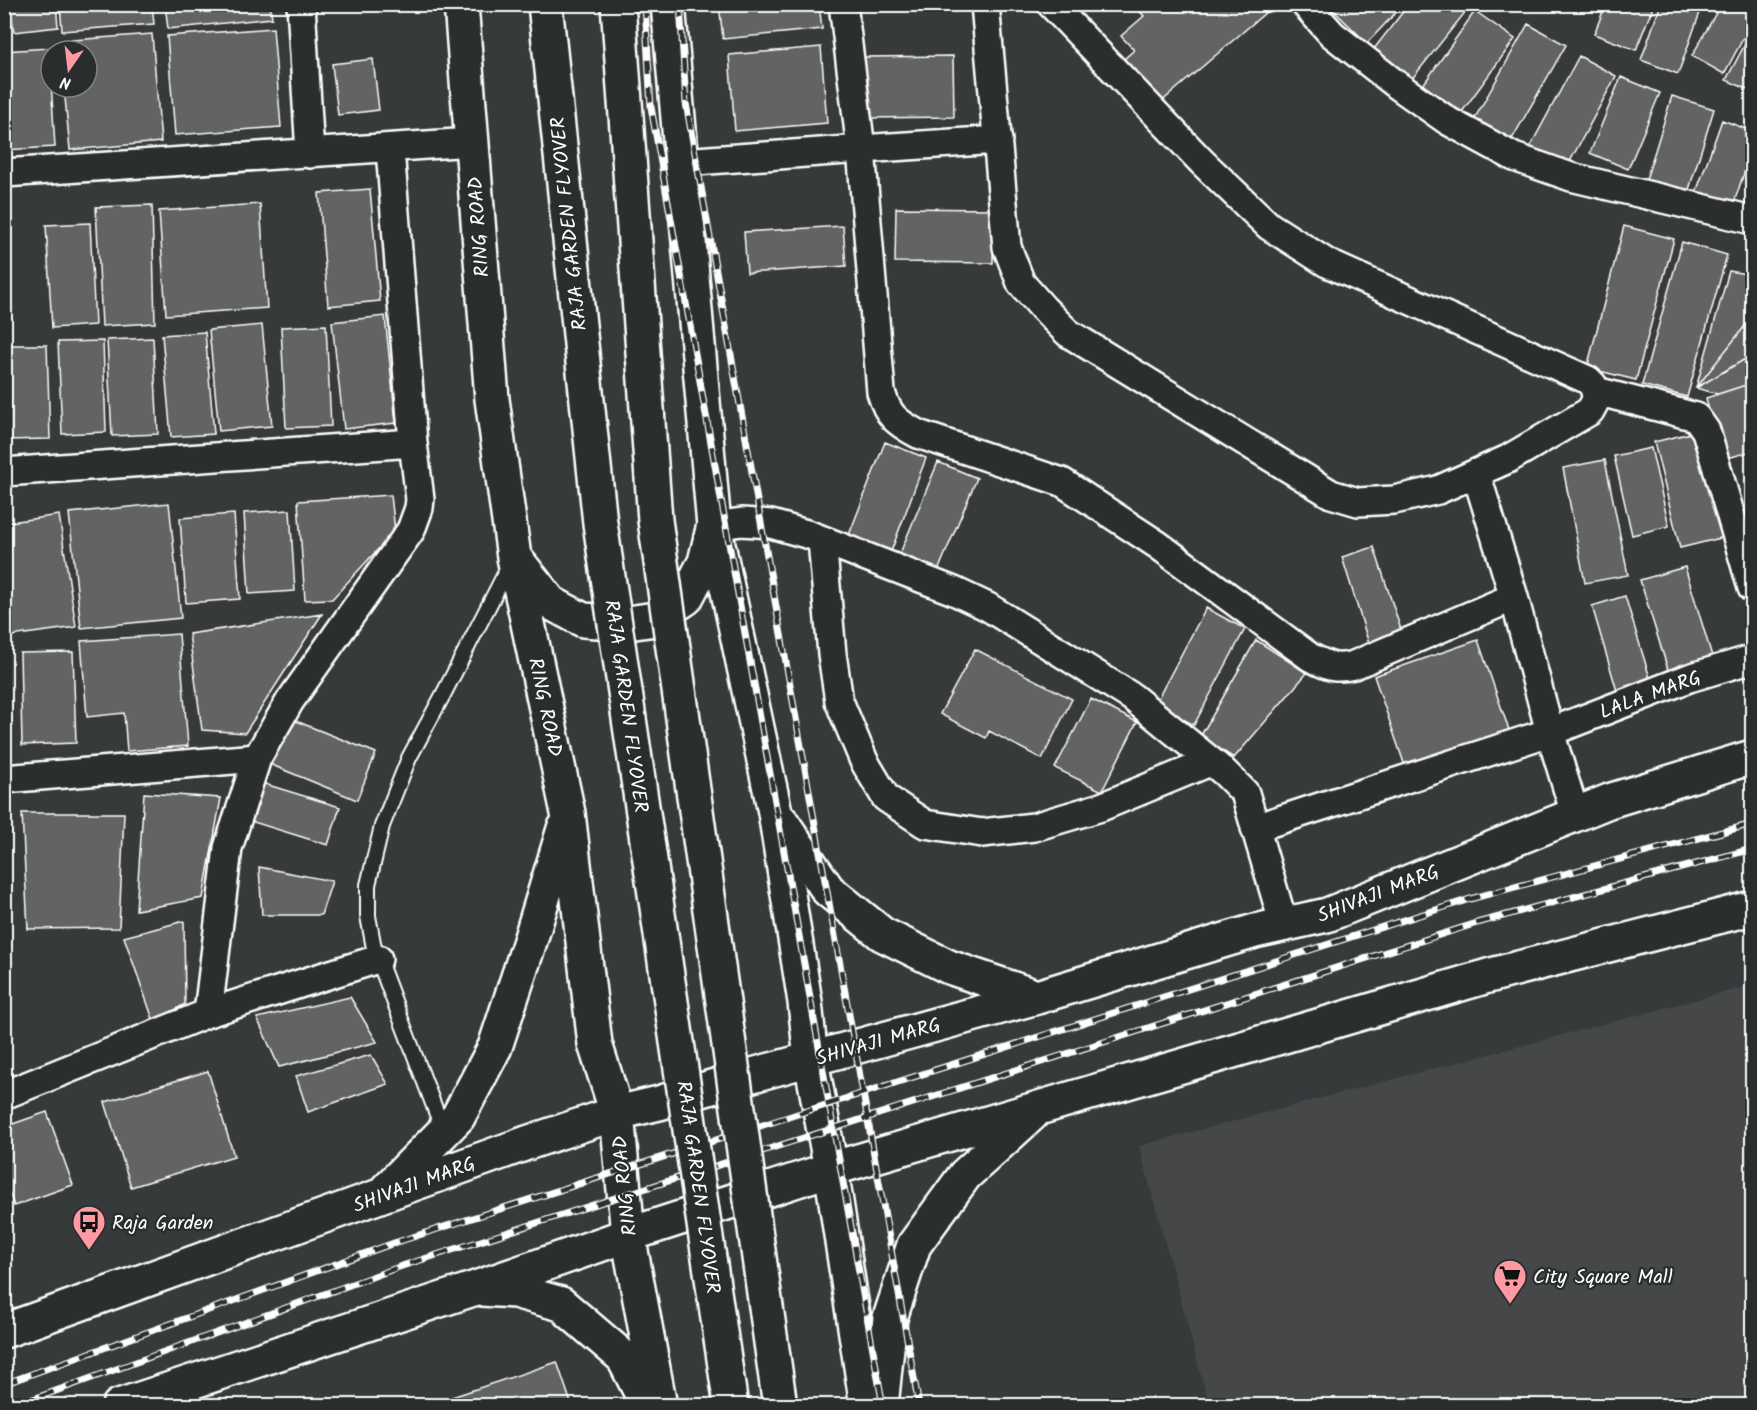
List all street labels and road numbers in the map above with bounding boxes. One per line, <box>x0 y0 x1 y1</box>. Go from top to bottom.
street label: RAJA GARDEN FLYOVER <box>543 115 597 332</box>
street label: RING ROAD <box>461 175 499 278</box>
street label: RAJA GARDEN FLYOVER <box>594 598 656 815</box>
street label: RING ROAD <box>518 655 570 760</box>
street label: LALA MARG <box>1595 663 1706 729</box>
street label: SHIVAJI MARG <box>1313 857 1444 933</box>
street label: SHIVAJI MARG <box>812 1010 945 1076</box>
street label: RAJA GARDEN FLYOVER <box>666 1079 728 1296</box>
street label: RING ROAD <box>605 1134 647 1238</box>
street label: SHIVAJI MARG <box>349 1149 481 1223</box>

